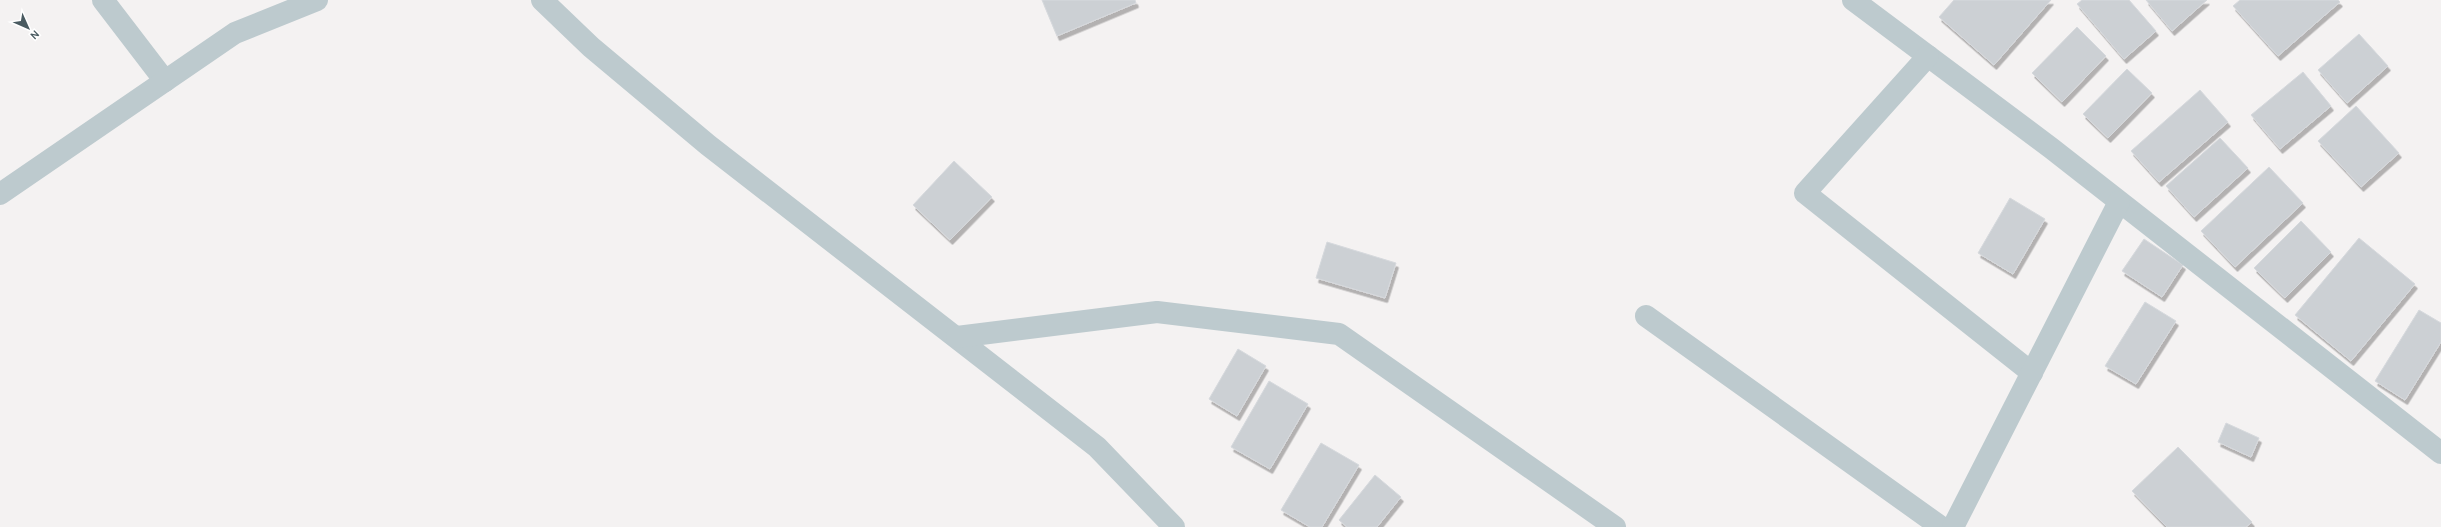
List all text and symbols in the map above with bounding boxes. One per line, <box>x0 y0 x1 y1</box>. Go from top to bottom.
north arrow <box>8 8 48 48</box>
text: N <box>27 27 42 42</box>

